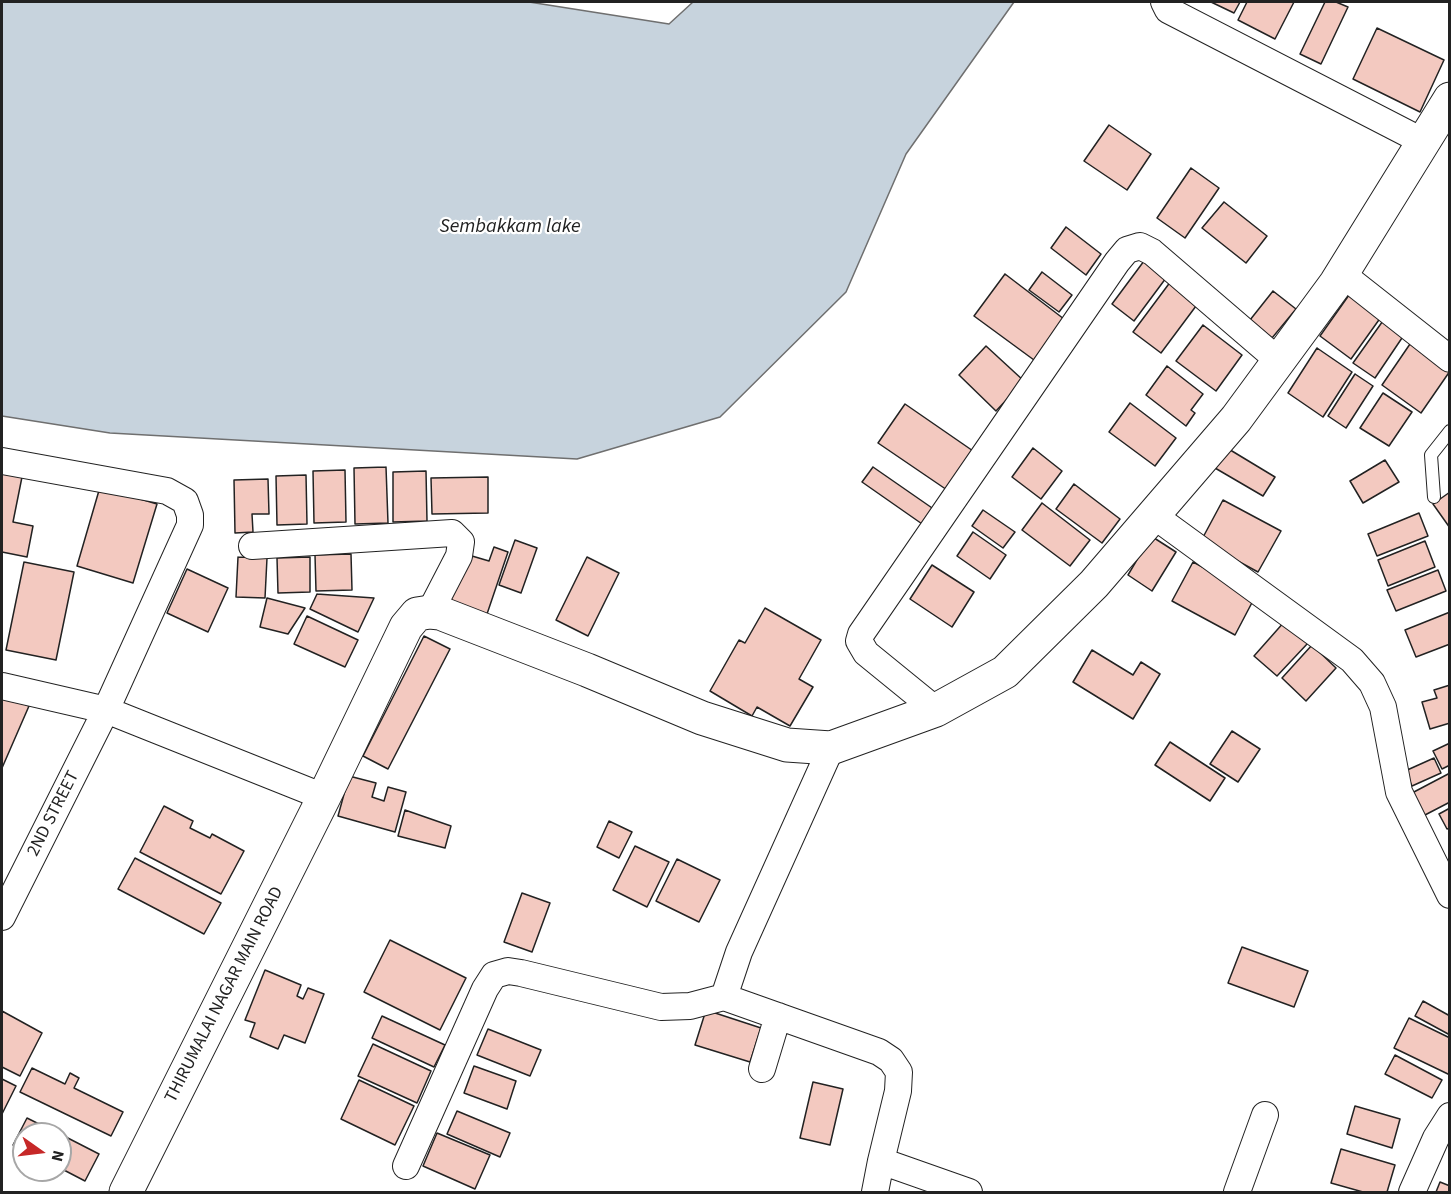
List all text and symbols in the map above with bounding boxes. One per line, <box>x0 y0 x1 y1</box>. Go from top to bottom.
water label: Sembakkam lake <box>440 216 580 240</box>
street label: 2ND STREET <box>23 768 85 860</box>
street label: THIRUMALAI NAGAR MAIN ROAD <box>161 883 289 1107</box>
north arrow <box>12 1122 72 1182</box>
text: N <box>46 1148 69 1164</box>

